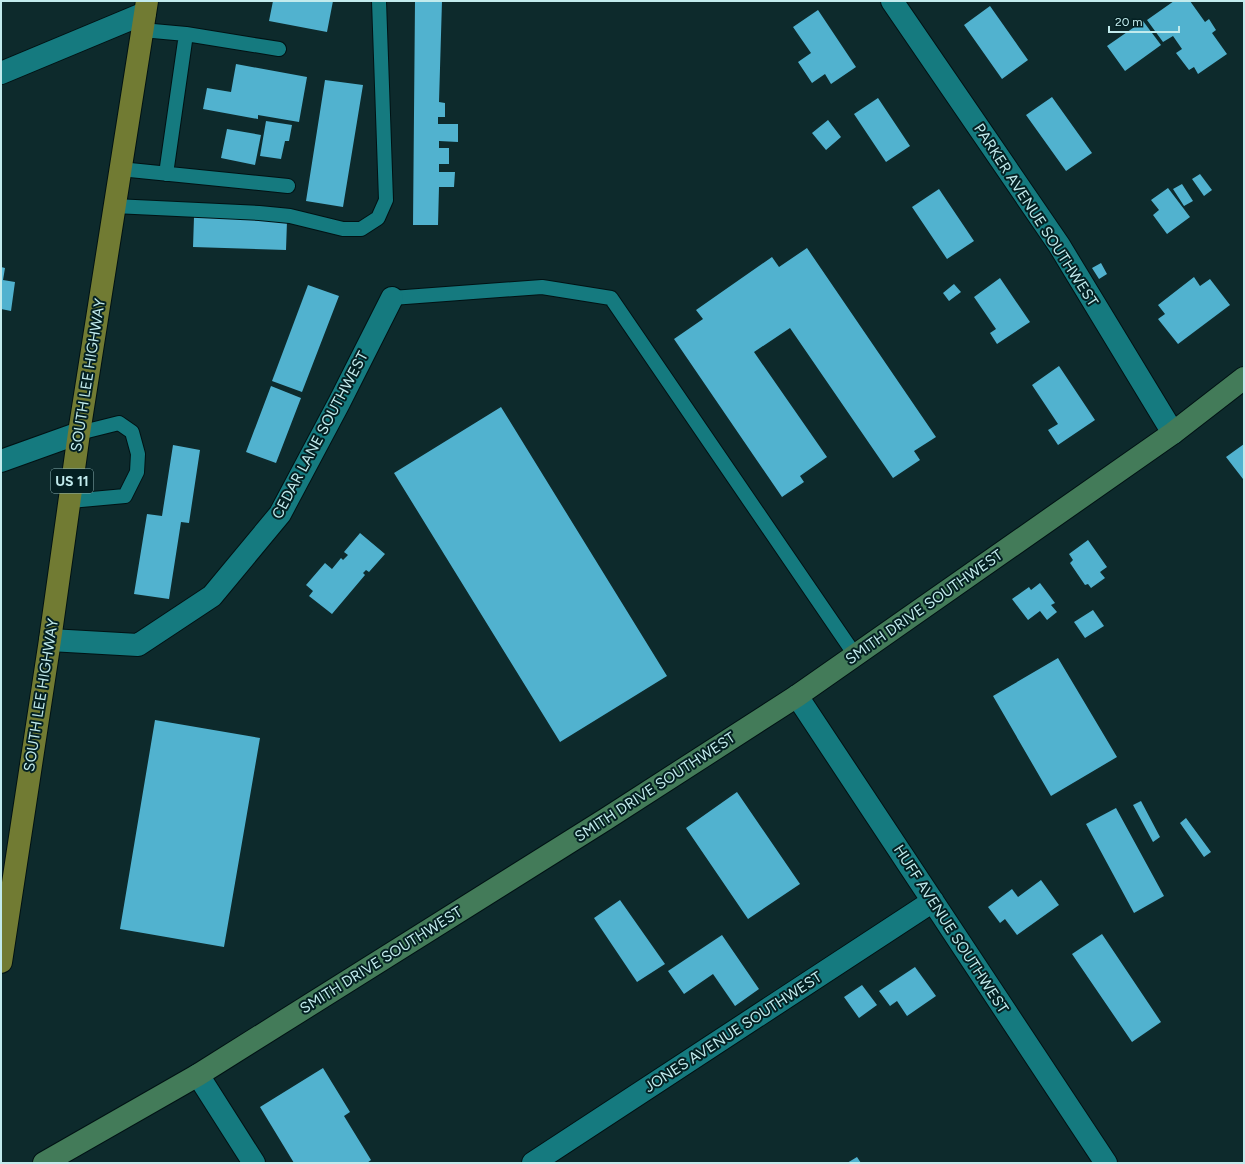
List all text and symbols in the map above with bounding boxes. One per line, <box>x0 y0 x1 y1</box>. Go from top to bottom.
scale bar <box>1109 8 1179 34</box>
text: 20 m <box>1115 15 1143 29</box>
street label: PARKER AVENUE SOUTHWEST <box>970 120 1102 310</box>
street label: SOUTH LEE HIGHWAY <box>67 297 109 453</box>
street label: CEDAR LANE SOUTHWEST <box>268 348 372 522</box>
road number: US 11 <box>51 469 93 493</box>
street label: SMITH DRIVE SOUTHWEST <box>842 545 1007 668</box>
street label: SOUTH LEE HIGHWAY <box>20 617 62 773</box>
street label: SMITH DRIVE SOUTHWEST <box>571 728 739 846</box>
street label: HUFF AVENUE SOUTHWEST <box>890 841 1013 1017</box>
street label: SMITH DRIVE SOUTHWEST <box>297 902 466 1017</box>
street label: JONES AVENUE SOUTHWEST <box>641 967 826 1096</box>

